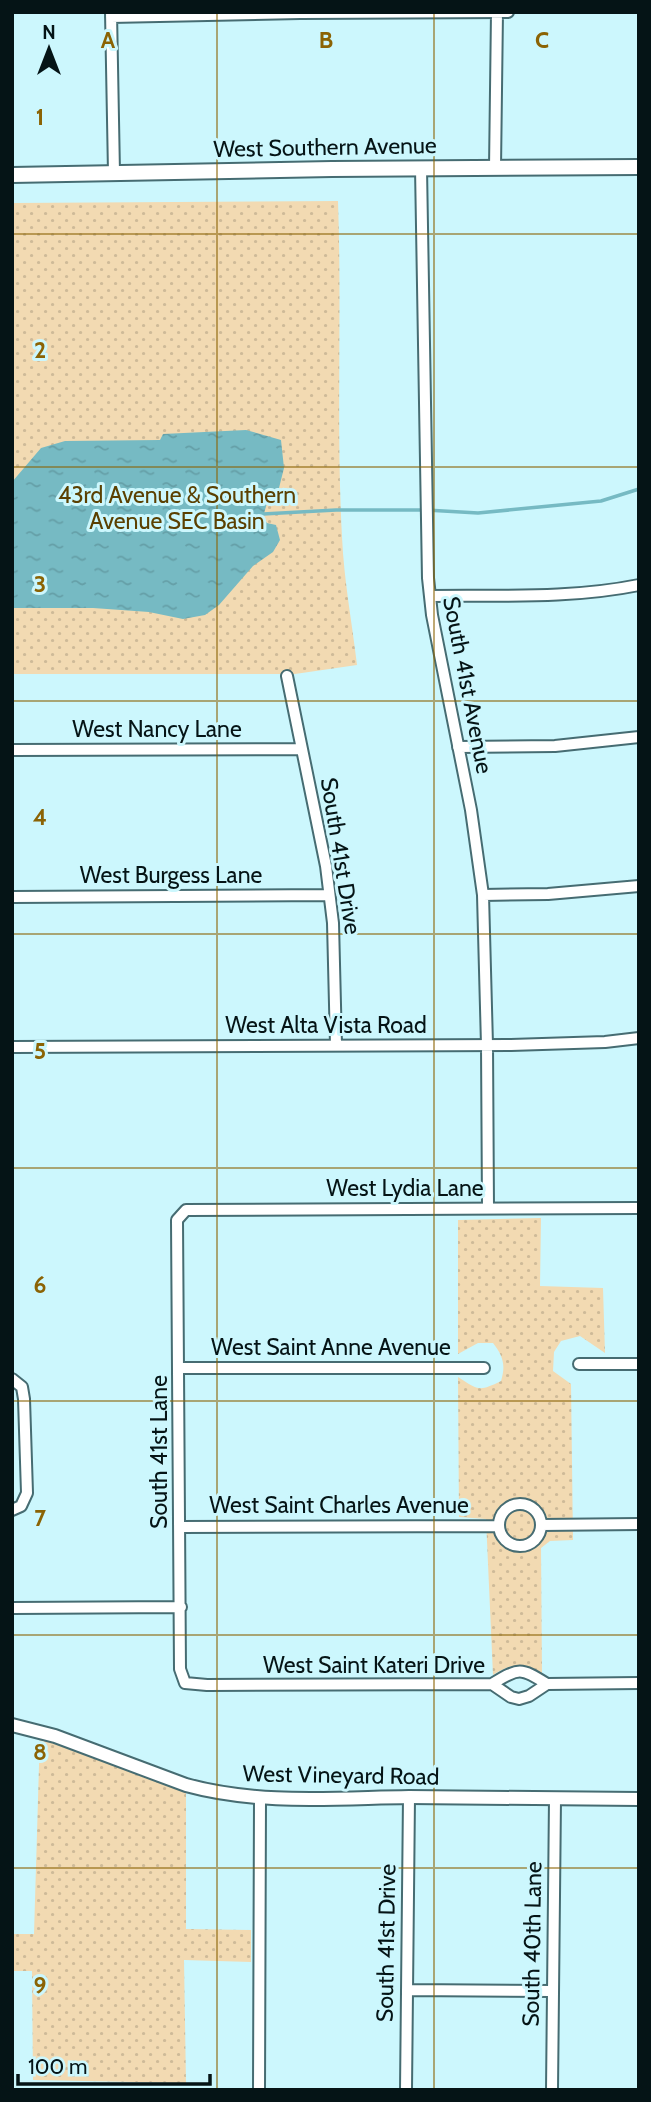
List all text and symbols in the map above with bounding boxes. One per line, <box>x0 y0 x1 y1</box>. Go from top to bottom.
north arrow <box>14 14 84 84</box>
text: N <box>42 21 56 44</box>
text: A <box>101 26 116 54</box>
text: B <box>319 26 333 54</box>
text: C <box>535 26 549 54</box>
text: 1 <box>36 103 44 131</box>
street label: West Southern Avenue <box>213 131 437 163</box>
text: 2 <box>34 336 46 364</box>
park label: 43rd Avenue & Southern Avenue SEC Basin <box>58 481 296 535</box>
text: 3 <box>34 570 46 598</box>
street label: South 41st Avenue <box>437 594 499 776</box>
street label: West Nancy Lane <box>72 715 242 743</box>
street label: South 41st Drive <box>315 776 367 937</box>
text: 4 <box>33 803 47 831</box>
street label: West Burgess Lane <box>80 861 262 889</box>
street label: West Alta Vista Road <box>225 1011 427 1039</box>
text: 5 <box>34 1037 46 1065</box>
street label: West Lydia Lane <box>326 1174 484 1202</box>
text: 6 <box>34 1271 46 1299</box>
street label: West Saint Anne Avenue <box>211 1333 451 1361</box>
street label: South 41st Lane <box>145 1375 173 1529</box>
street label: West Saint Charles Avenue <box>209 1491 469 1519</box>
text: 7 <box>34 1504 46 1532</box>
street label: West Saint Kateri Drive <box>263 1651 485 1679</box>
text: 8 <box>33 1738 47 1766</box>
street label: West Vineyard Road <box>242 1759 440 1791</box>
street label: South 40th Lane <box>517 1861 547 2027</box>
street label: South 41st Drive <box>371 1863 401 2022</box>
text: 9 <box>34 1971 46 1999</box>
scale bar <box>18 2042 210 2086</box>
text: 100 m <box>28 2054 87 2079</box>

